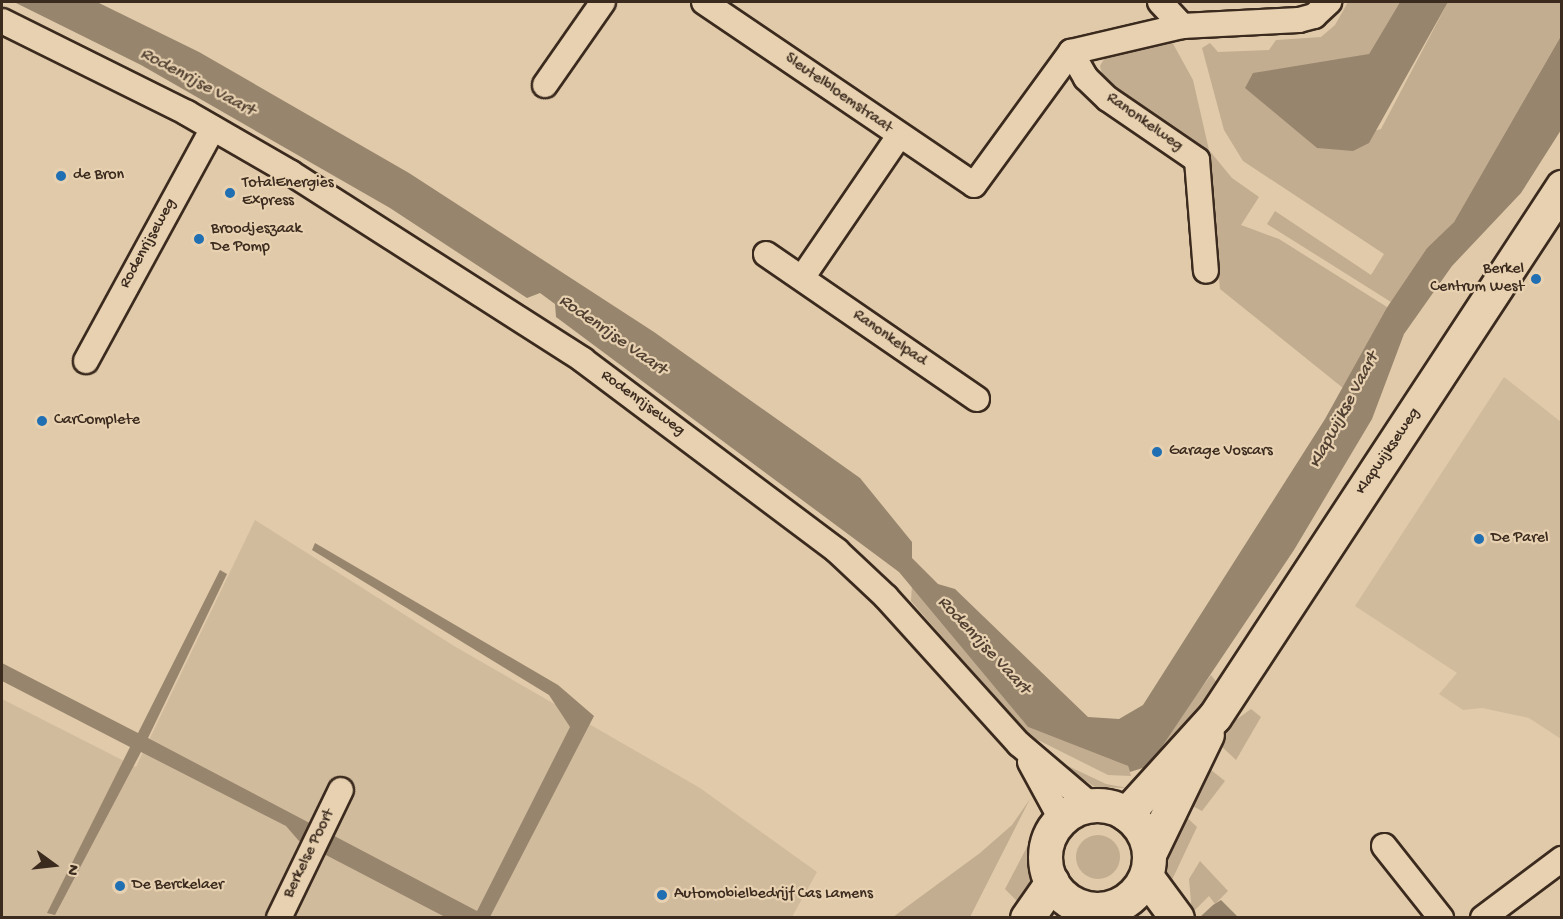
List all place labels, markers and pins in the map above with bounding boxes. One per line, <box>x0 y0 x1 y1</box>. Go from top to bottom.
place label: de Bron <box>73 166 124 186</box>
marker: de Bron <box>54 169 68 183</box>
place label: TotalEnergies Express <box>242 174 334 212</box>
marker: TotalEnergies Express <box>223 186 237 200</box>
place label: Broodjeszaak De Pomp <box>211 220 302 258</box>
marker: Broodjeszaak De Pomp <box>192 232 206 246</box>
place label: Berkel Centrum West <box>1430 260 1524 298</box>
marker: Berkel Centrum West <box>1529 272 1543 286</box>
place label: CarComplete <box>54 411 140 431</box>
marker: CarComplete <box>35 414 49 428</box>
place label: Garage Voscars <box>1169 442 1273 462</box>
marker: Garage Voscars <box>1150 445 1164 459</box>
place label: De Parel <box>1491 529 1549 549</box>
marker: De Parel <box>1472 532 1486 546</box>
place label: De Berckelaer <box>132 876 224 896</box>
marker: De Berckelaer <box>113 879 127 893</box>
place label: Automobielbedrijf Cas Lamens <box>674 885 873 905</box>
marker: Automobielbedrijf Cas Lamens <box>655 888 669 902</box>

